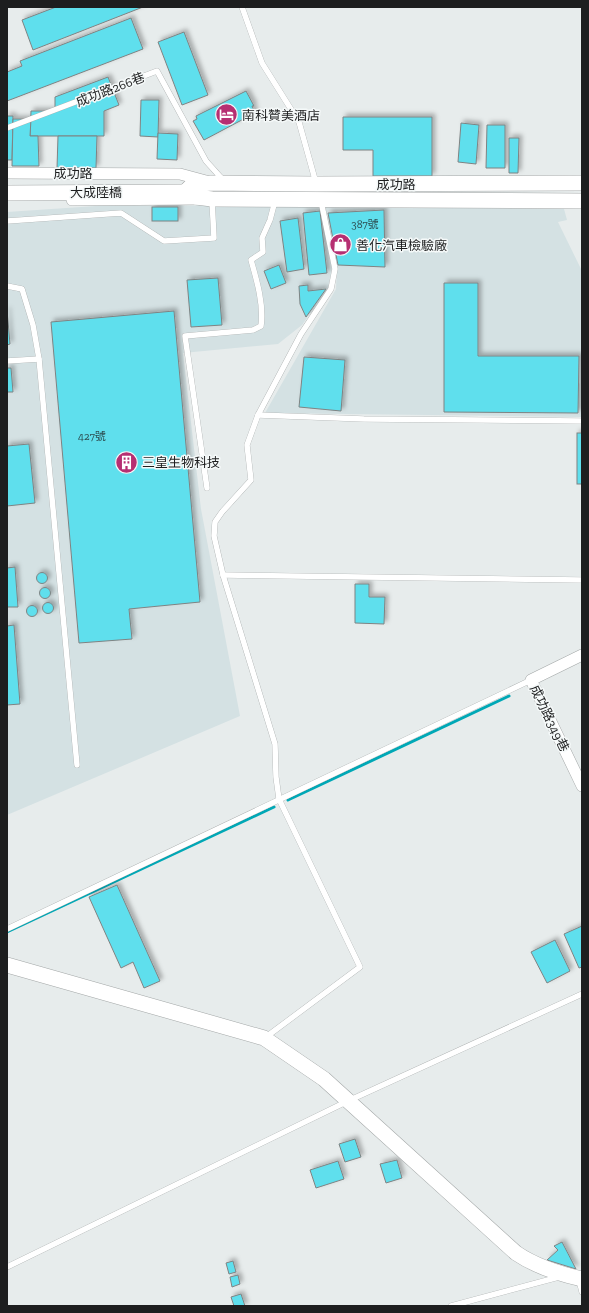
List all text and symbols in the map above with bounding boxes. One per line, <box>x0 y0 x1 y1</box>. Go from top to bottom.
street label: 成功路266巷 <box>74 69 147 109</box>
hotel icon: 南科贊美酒店 <box>213 102 239 128</box>
place label: 南科贊美酒店 <box>242 108 320 123</box>
street label: 成功路 <box>53 166 93 181</box>
street label: 成功路 <box>376 177 416 192</box>
street label: 大成陸橋 <box>70 185 122 200</box>
house number: 387號 <box>351 218 379 231</box>
shop icon: 善化汽車檢驗廠 <box>327 232 353 258</box>
place label: 善化汽車檢驗廠 <box>356 238 447 253</box>
house number: 427號 <box>78 430 106 443</box>
building icon: 三皇生物科技 <box>113 449 139 475</box>
place label: 三皇生物科技 <box>142 455 220 470</box>
street label: 成功路349巷 <box>527 682 572 754</box>

